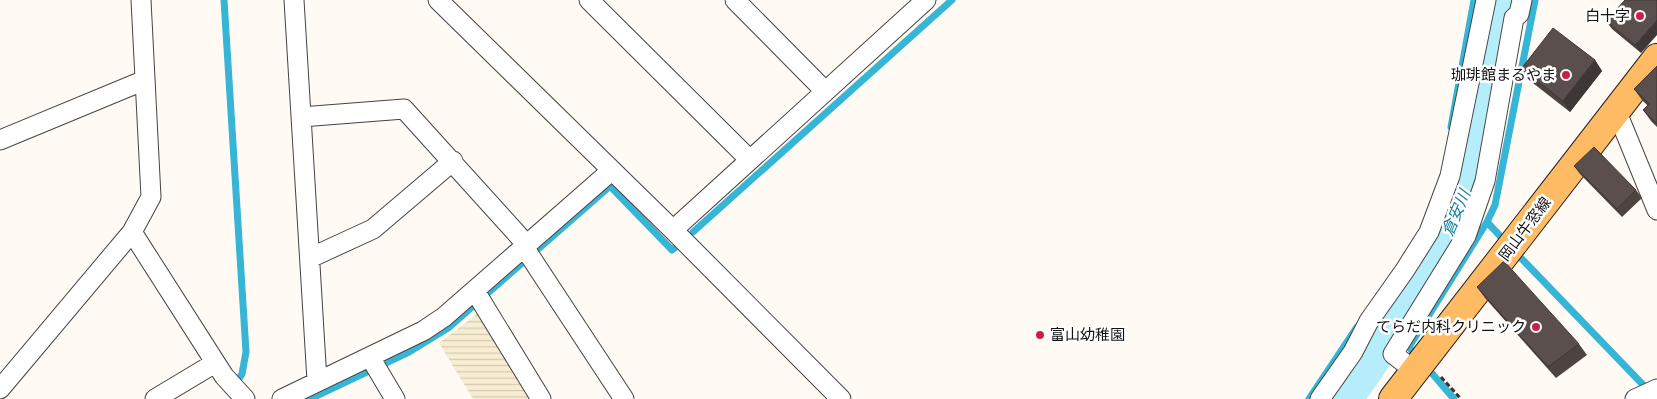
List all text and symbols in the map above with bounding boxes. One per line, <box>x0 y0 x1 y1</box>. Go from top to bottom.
place label: 白十字 <box>1585 7 1630 25</box>
marker: 白十字 <box>1634 10 1646 22</box>
place label: 珈琲館まるやま <box>1451 66 1556 84</box>
marker: 珈琲館まるやま <box>1560 69 1572 81</box>
water label: 倉安川 <box>1438 185 1475 239</box>
street label: 岡山牛窓線 <box>1495 194 1555 264</box>
place label: てらだ内科クリニック <box>1376 318 1526 336</box>
marker: てらだ内科クリニック <box>1530 321 1542 333</box>
place label: 富山幼稚園 <box>1050 326 1125 344</box>
marker: 富山幼稚園 <box>1034 329 1046 341</box>

